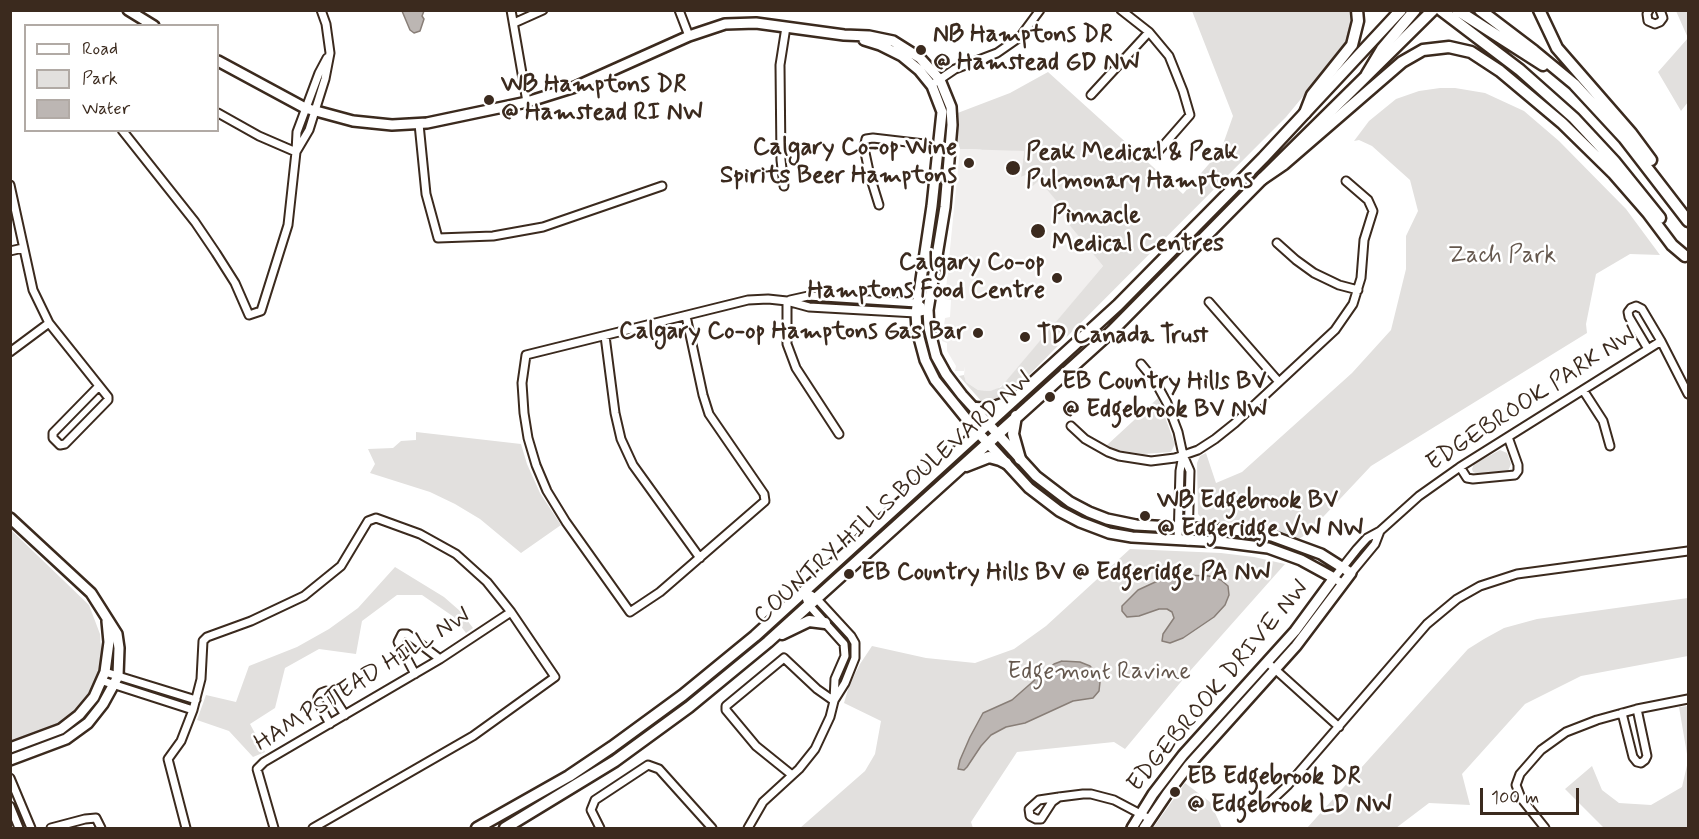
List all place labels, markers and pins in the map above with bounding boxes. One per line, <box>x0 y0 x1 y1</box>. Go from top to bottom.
place label: NB Hamptons DR @ Hamstead GD NW <box>933 22 1139 78</box>
marker: NB Hamptons DR @ Hamstead GD NW <box>914 43 928 57</box>
place label: WB Hamptons DR @ Hamstead RI NW <box>501 72 703 128</box>
marker: WB Hamptons DR @ Hamstead RI NW <box>482 93 496 107</box>
place label: Calgary Co-op Wine Spirits Beer Hamptons <box>720 135 957 191</box>
place label: Peak Medical & Peak Pulmonary Hamptons <box>1026 140 1253 196</box>
marker: Calgary Co-op Wine Spirits Beer Hamptons <box>962 156 976 170</box>
marker: Peak Medical & Peak Pulmonary Hamptons <box>1004 159 1022 177</box>
place label: Pinnacle Medical Centres <box>1052 203 1224 259</box>
marker: Pinnacle Medical Centres <box>1029 222 1047 240</box>
place label: Calgary Co-op Hamptons Food Centre <box>807 250 1045 306</box>
marker: Calgary Co-op Hamptons Food Centre <box>1050 271 1064 285</box>
place label: Calgary Co-op Hamptons Gas Bar <box>619 319 966 347</box>
place label: TD Canada Trust <box>1037 323 1208 351</box>
marker: Calgary Co-op Hamptons Gas Bar <box>971 326 985 340</box>
marker: TD Canada Trust <box>1018 330 1032 344</box>
place label: EB Country Hills BV @ Edgebrook BV NW <box>1062 369 1267 425</box>
marker: EB Country Hills BV @ Edgebrook BV NW <box>1043 390 1057 404</box>
place label: WB Edgebrook BV @ Edgeridge VW NW <box>1157 488 1363 544</box>
marker: WB Edgebrook BV @ Edgeridge VW NW <box>1138 509 1152 523</box>
place label: EB Country Hills BV @ Edgeridge PA NW <box>861 560 1270 588</box>
marker: EB Country Hills BV @ Edgeridge PA NW <box>842 567 856 581</box>
place label: EB Edgebrook DR @ Edgebrook LD NW <box>1187 764 1392 820</box>
marker: EB Edgebrook DR @ Edgebrook LD NW <box>1168 785 1182 799</box>

